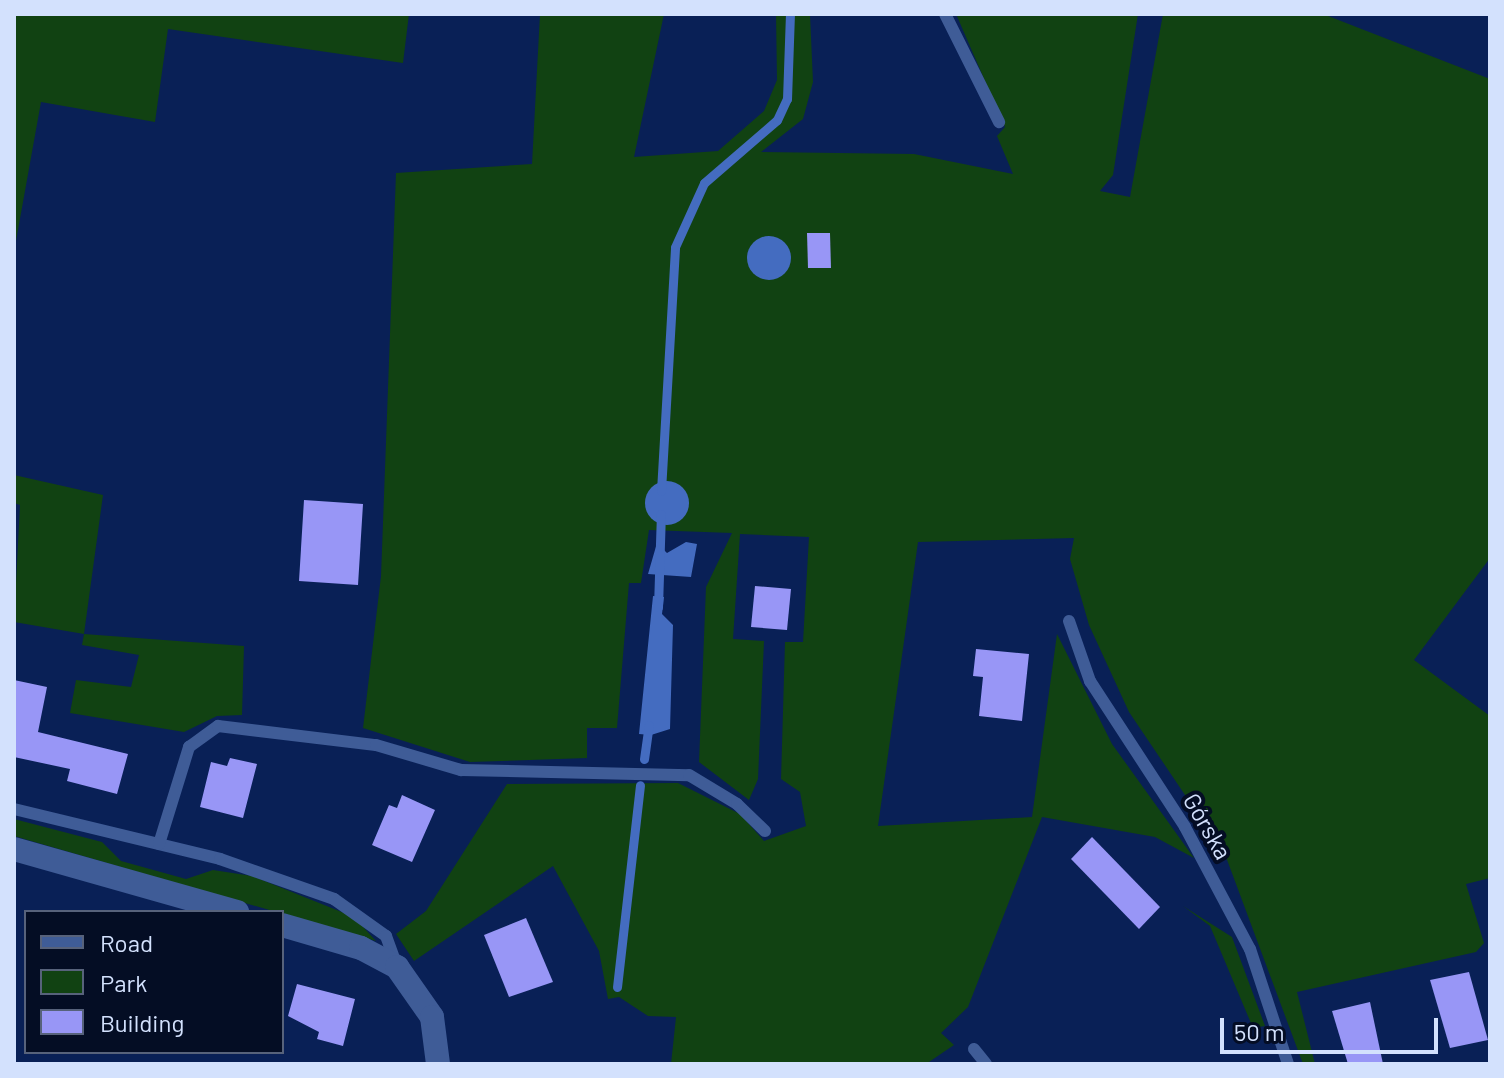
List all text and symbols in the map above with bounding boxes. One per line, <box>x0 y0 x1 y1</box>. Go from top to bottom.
street label: Górska <box>1178 788 1238 864</box>
legend <box>24 910 284 1054</box>
text: Road <box>100 928 153 957</box>
text: Park <box>100 968 147 997</box>
scale bar <box>1224 1002 1442 1052</box>
text: Building <box>100 1008 184 1037</box>
text: 50 m <box>1234 1017 1285 1046</box>

